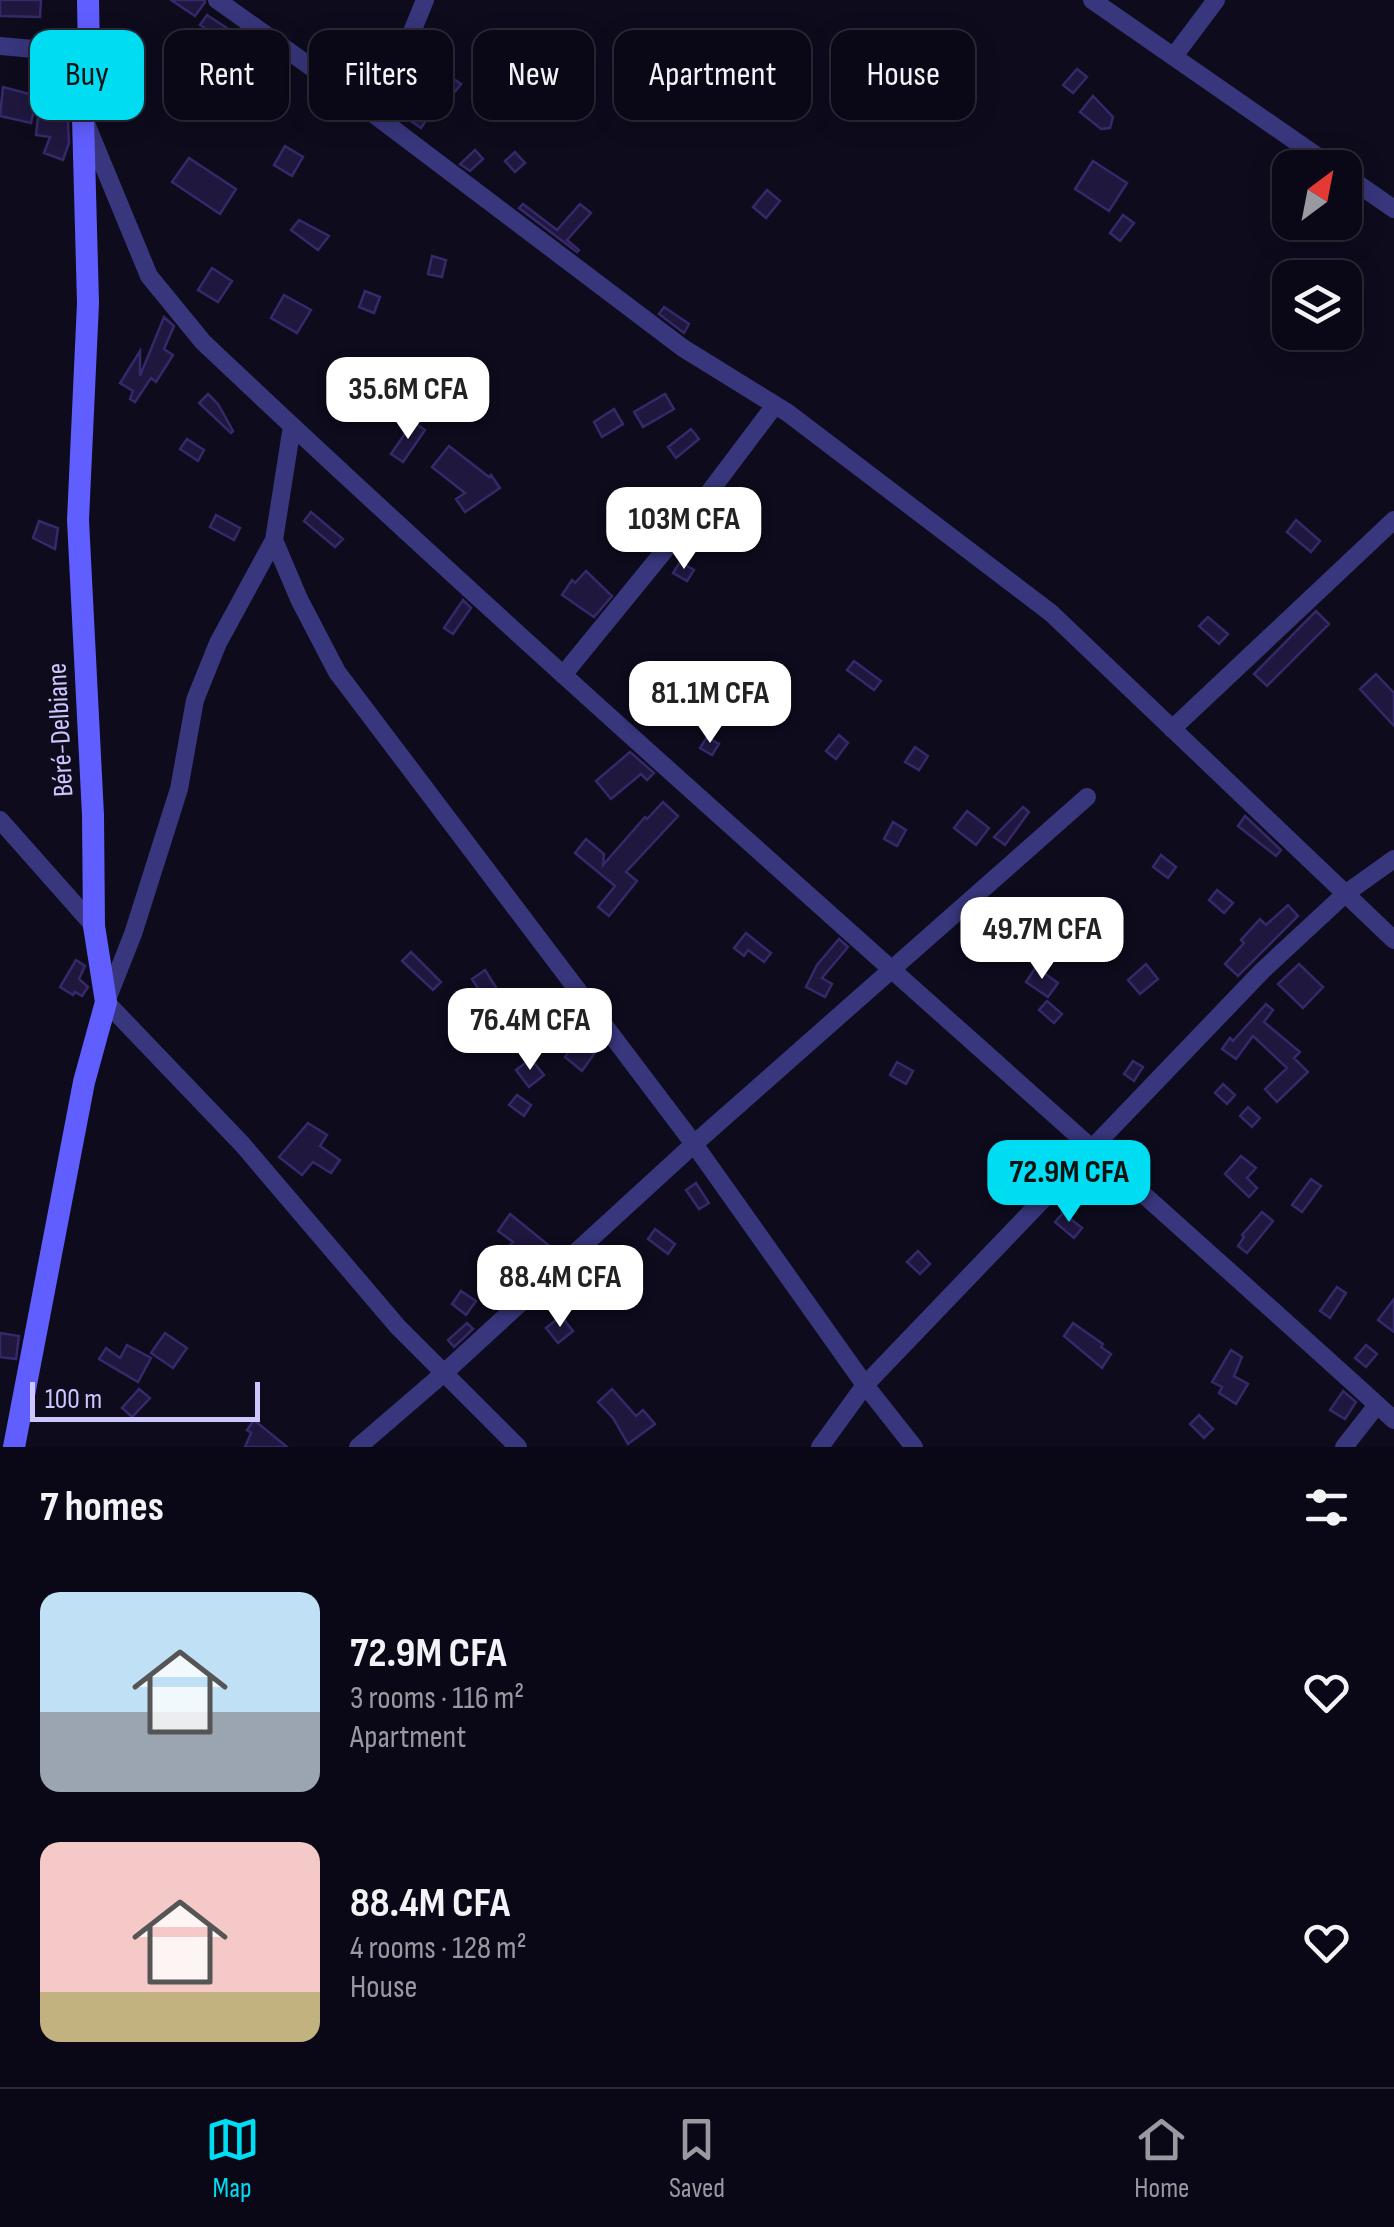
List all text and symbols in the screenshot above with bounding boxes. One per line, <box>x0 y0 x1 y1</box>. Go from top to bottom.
chip: Buy <box>30 30 144 120</box>
chip: Rent <box>164 30 289 120</box>
chip: Filters <box>309 30 453 120</box>
chip: New <box>473 30 594 120</box>
chip: Apartment <box>614 30 811 120</box>
chip: House <box>831 30 975 120</box>
north arrow <box>1272 150 1362 240</box>
map controls <box>1272 150 1362 350</box>
button: layers <box>1272 260 1362 350</box>
pin: 35.6M CFA <box>294 357 522 442</box>
text: 35.6M CFA <box>348 370 468 409</box>
pin: 103M CFA <box>581 487 787 572</box>
text: 103M CFA <box>628 500 740 539</box>
pin: 81.1M CFA <box>596 661 824 746</box>
street label: Béré-Delbiane <box>41 662 80 798</box>
text: 81.1M CFA <box>651 674 769 713</box>
pin: 49.7M CFA <box>928 897 1156 982</box>
text: 49.7M CFA <box>983 910 1102 949</box>
pin: 76.4M CFA <box>416 988 644 1073</box>
text: 76.4M CFA <box>470 1001 590 1040</box>
pin: 72.9M CFA <box>955 1140 1183 1225</box>
text: 72.9M CFA <box>1009 1153 1129 1192</box>
pin: 88.4M CFA <box>446 1245 674 1330</box>
text: 88.4M CFA <box>499 1258 621 1297</box>
scale bar <box>30 1377 260 1422</box>
text: 100 m <box>45 1383 102 1416</box>
icon: filters <box>1299 1480 1354 1535</box>
text: 7 homes <box>40 1482 164 1533</box>
text: 72.9M CFA <box>350 1628 507 1679</box>
icon: home <box>120 1632 240 1752</box>
icon: heart <box>1299 1665 1354 1720</box>
text: 3 rooms · 116 m² <box>350 1679 524 1718</box>
text: Apartment <box>350 1718 466 1757</box>
text: 88.4M CFA <box>350 1878 510 1929</box>
icon: home <box>120 1882 240 2002</box>
icon: heart <box>1299 1915 1354 1970</box>
text: 4 rooms · 128 m² <box>350 1929 527 1968</box>
text: House <box>350 1968 417 2007</box>
tab: Map <box>205 2112 260 2205</box>
tab: Saved <box>669 2112 725 2205</box>
tab: Home <box>1134 2112 1189 2205</box>

